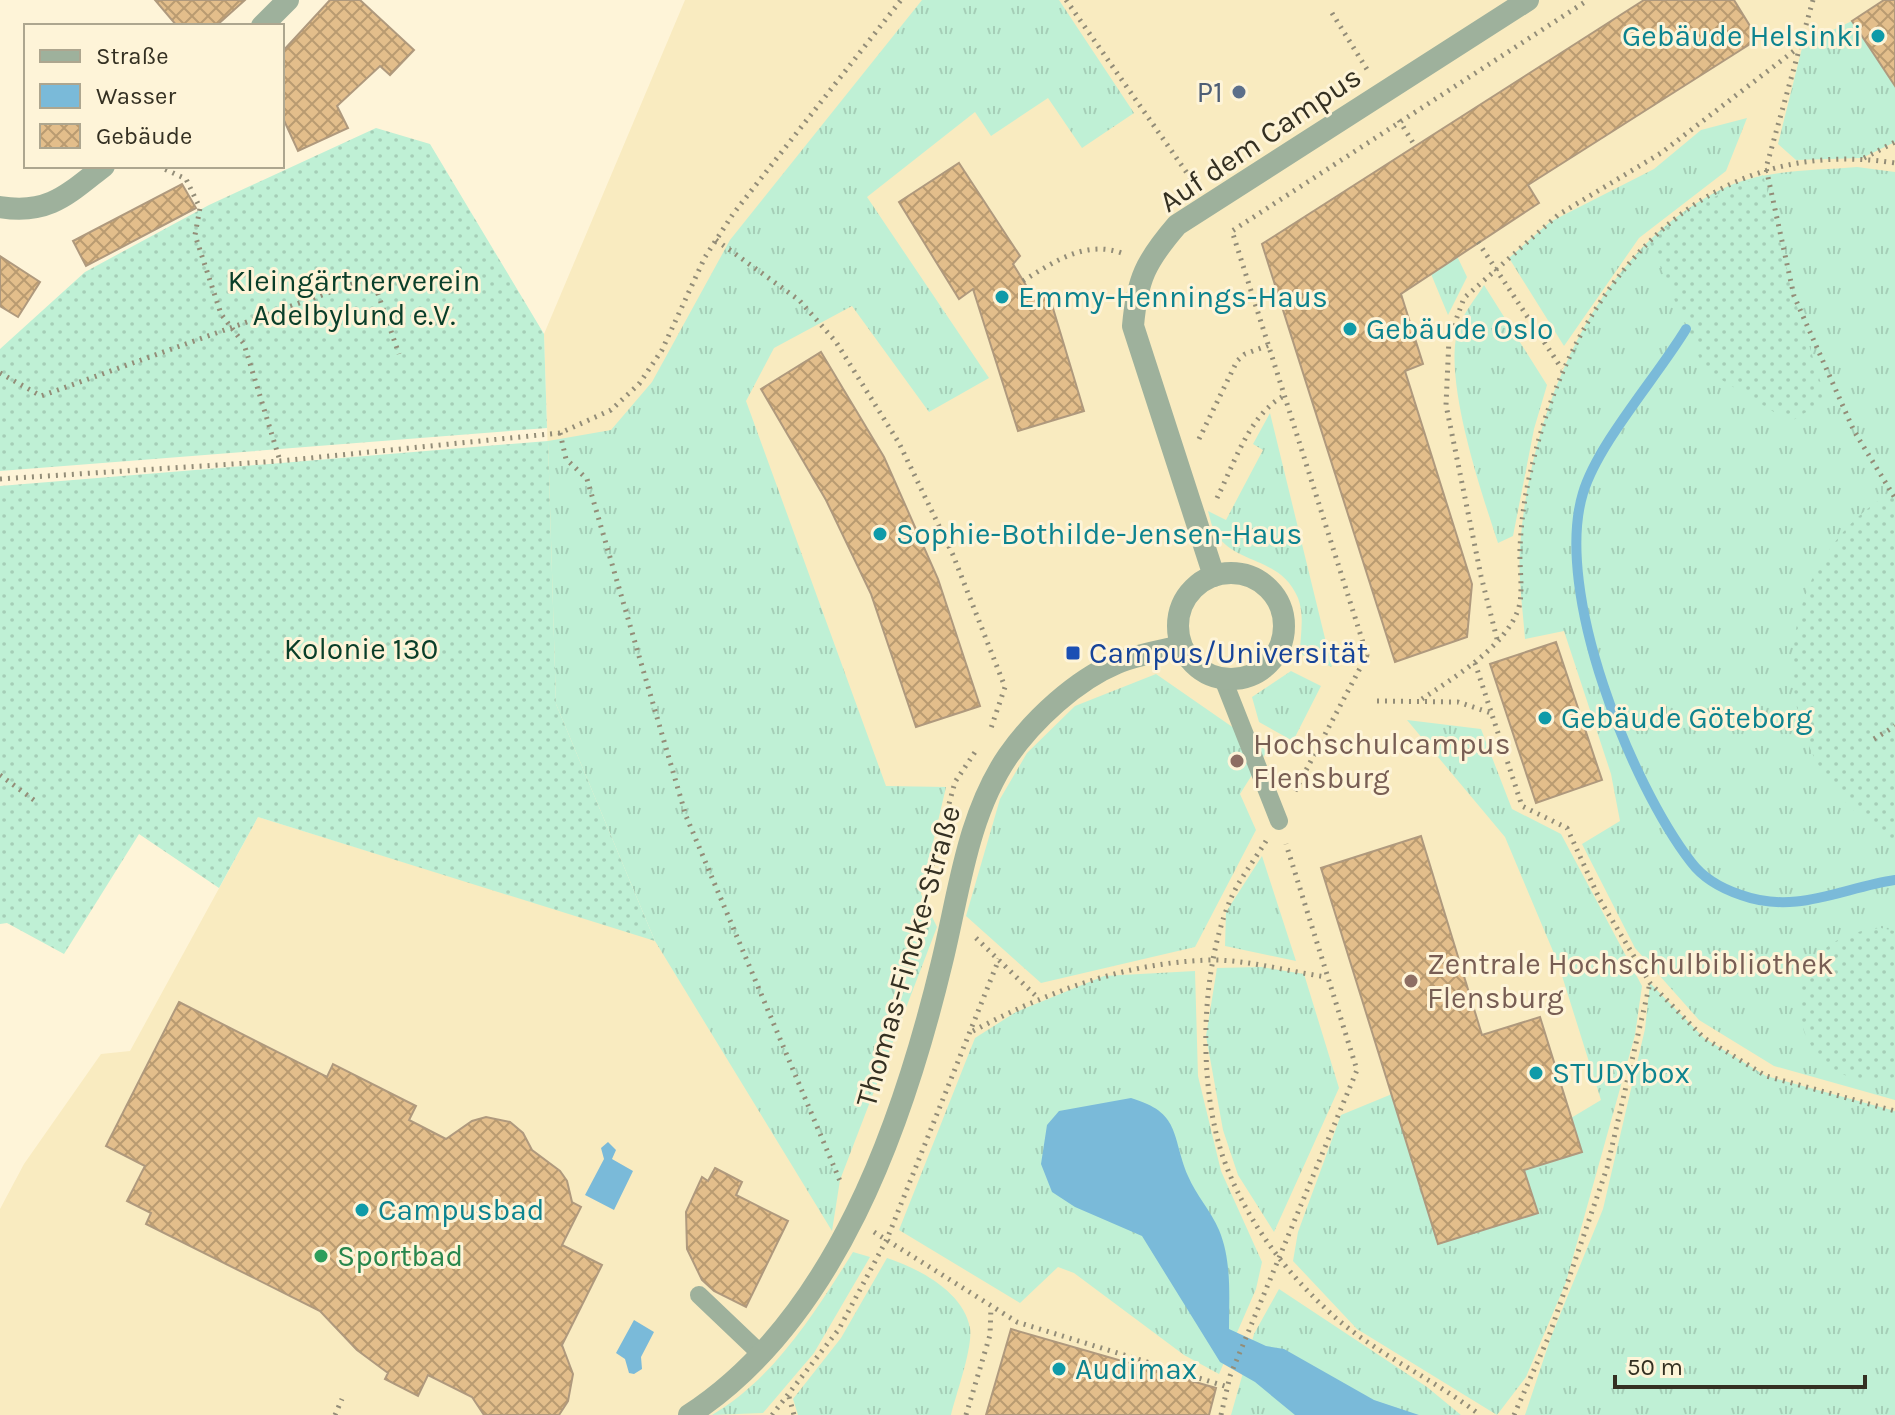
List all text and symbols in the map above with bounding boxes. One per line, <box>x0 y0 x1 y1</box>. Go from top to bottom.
place label: Gebäude Helsinki <box>1622 18 1862 54</box>
legend <box>24 24 284 168</box>
marker: Gebäude Helsinki <box>1869 27 1887 45</box>
text: Straße <box>96 42 168 70</box>
street label: Auf dem Campus <box>1152 58 1368 220</box>
place label: P1 <box>1196 74 1223 110</box>
text: Wasser <box>96 82 176 110</box>
marker: P1 <box>1230 83 1248 101</box>
text: Gebäude <box>96 122 192 150</box>
park label: Kleingärtnerverein Adelbylund e.V. <box>228 263 480 333</box>
place label: Emmy-Hennings-Haus <box>1018 279 1328 315</box>
marker: Emmy-Hennings-Haus <box>993 288 1011 306</box>
place label: Gebäude Oslo <box>1366 311 1553 347</box>
marker: Gebäude Oslo <box>1341 320 1359 338</box>
place label: Sophie-Bothilde-Jensen-Haus <box>896 516 1302 552</box>
marker: Sophie-Bothilde-Jensen-Haus <box>871 525 889 543</box>
park label: Kolonie 130 <box>284 631 438 667</box>
place label: Campus/Universität <box>1089 635 1368 671</box>
marker: Campus/Universität <box>1064 644 1082 662</box>
place label: Gebäude Göteborg <box>1561 700 1812 736</box>
marker: Gebäude Göteborg <box>1536 709 1554 727</box>
place label: Hochschulcampus Flensburg <box>1253 726 1510 796</box>
marker: Hochschulcampus Flensburg <box>1228 752 1246 770</box>
street label: Thomas-Fincke-Straße <box>848 801 968 1111</box>
place label: Zentrale Hochschulbibliothek Flensburg <box>1427 946 1834 1016</box>
marker: Zentrale Hochschulbibliothek Flensburg <box>1402 972 1420 990</box>
place label: STUDYbox <box>1552 1055 1690 1091</box>
marker: STUDYbox <box>1527 1064 1545 1082</box>
place label: Campusbad <box>378 1192 545 1228</box>
marker: Campusbad <box>353 1201 371 1219</box>
place label: Sportbad <box>337 1238 463 1274</box>
marker: Sportbad <box>312 1247 330 1265</box>
scale bar <box>1615 1339 1865 1389</box>
place label: Audimax <box>1075 1351 1197 1387</box>
text: 50 m <box>1627 1353 1683 1381</box>
marker: Audimax <box>1050 1360 1068 1378</box>

